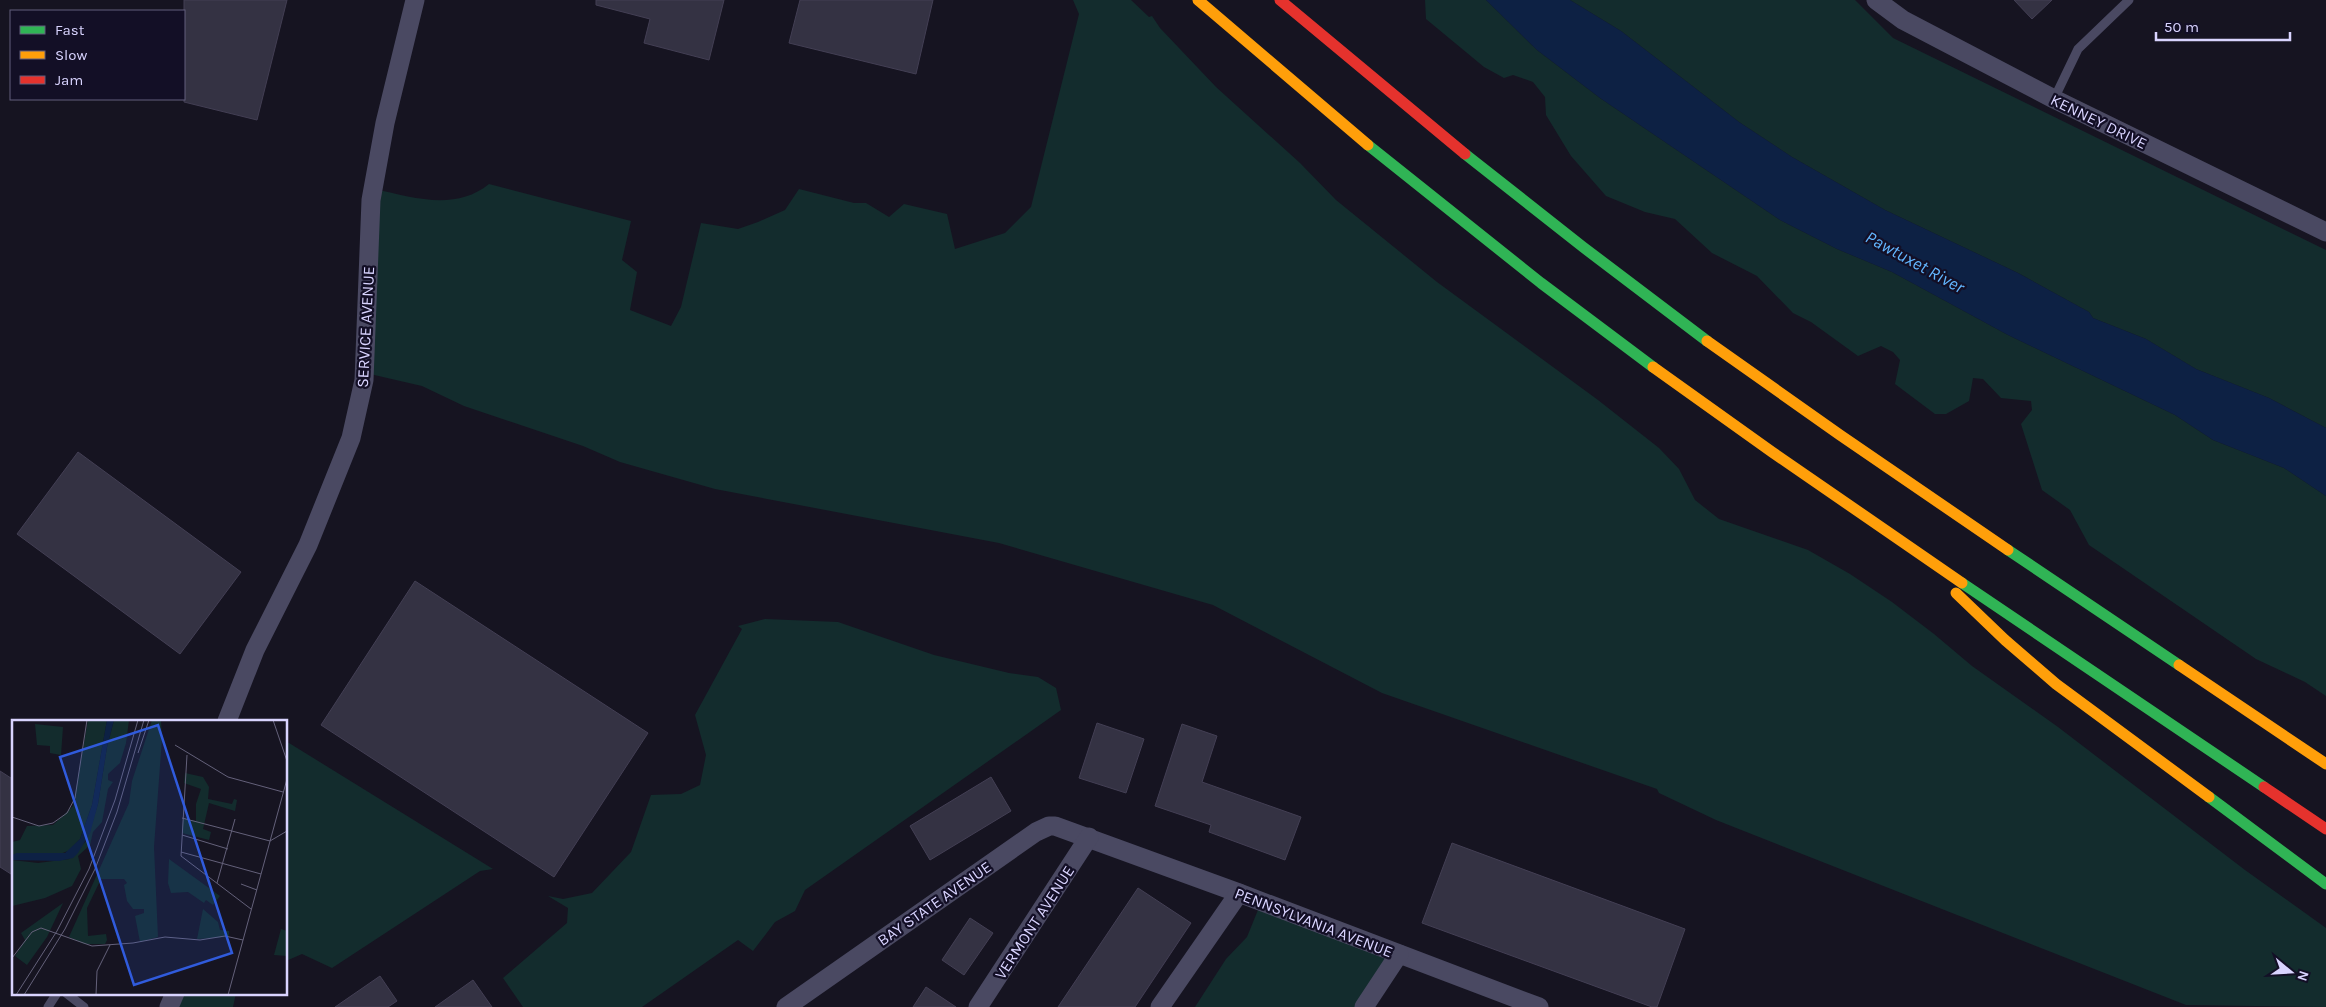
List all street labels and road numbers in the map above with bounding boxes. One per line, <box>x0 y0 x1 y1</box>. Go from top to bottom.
street label: KENNEY DRIVE <box>2047 90 2150 153</box>
street label: SERVICE AVENUE <box>353 266 378 388</box>
street label: BAY STATE AVENUE <box>874 857 995 950</box>
street label: VERMONT AVENUE <box>991 862 1078 983</box>
street label: PENNSYLVANIA AVENUE <box>1232 884 1396 961</box>

